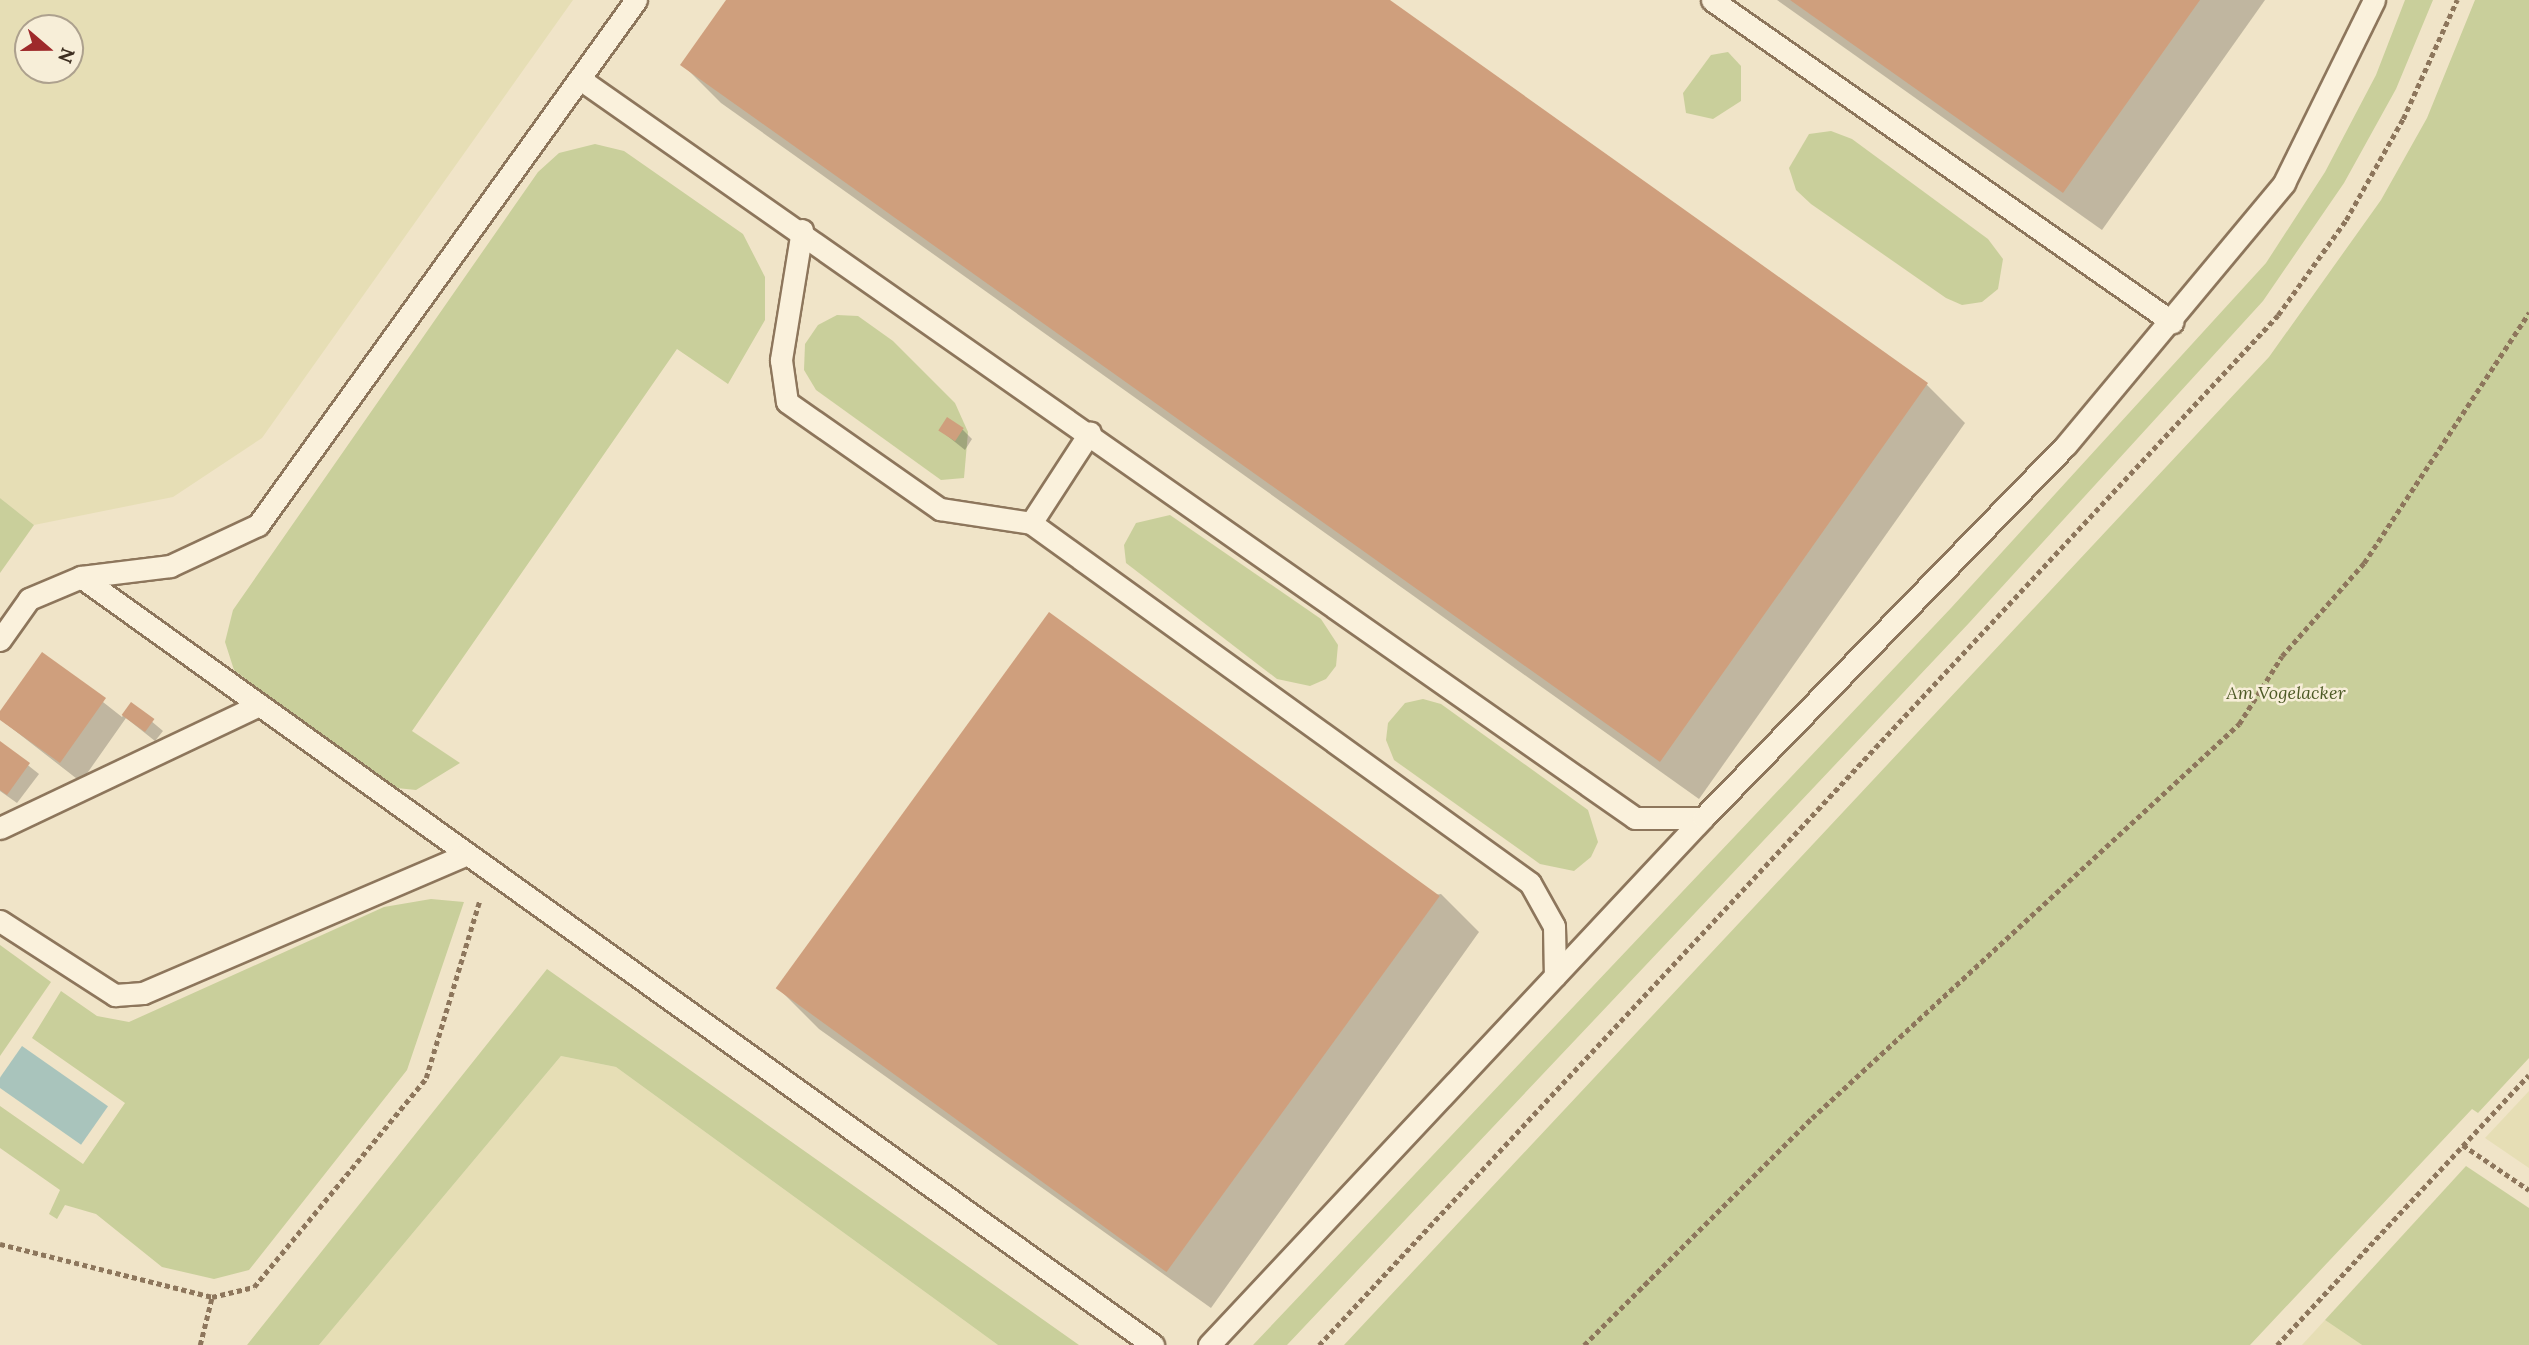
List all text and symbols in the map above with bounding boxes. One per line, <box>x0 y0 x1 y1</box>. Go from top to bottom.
north arrow <box>14 14 84 84</box>
text: N <box>53 44 81 67</box>
park label: Am Vogelacker <box>2226 682 2346 704</box>

